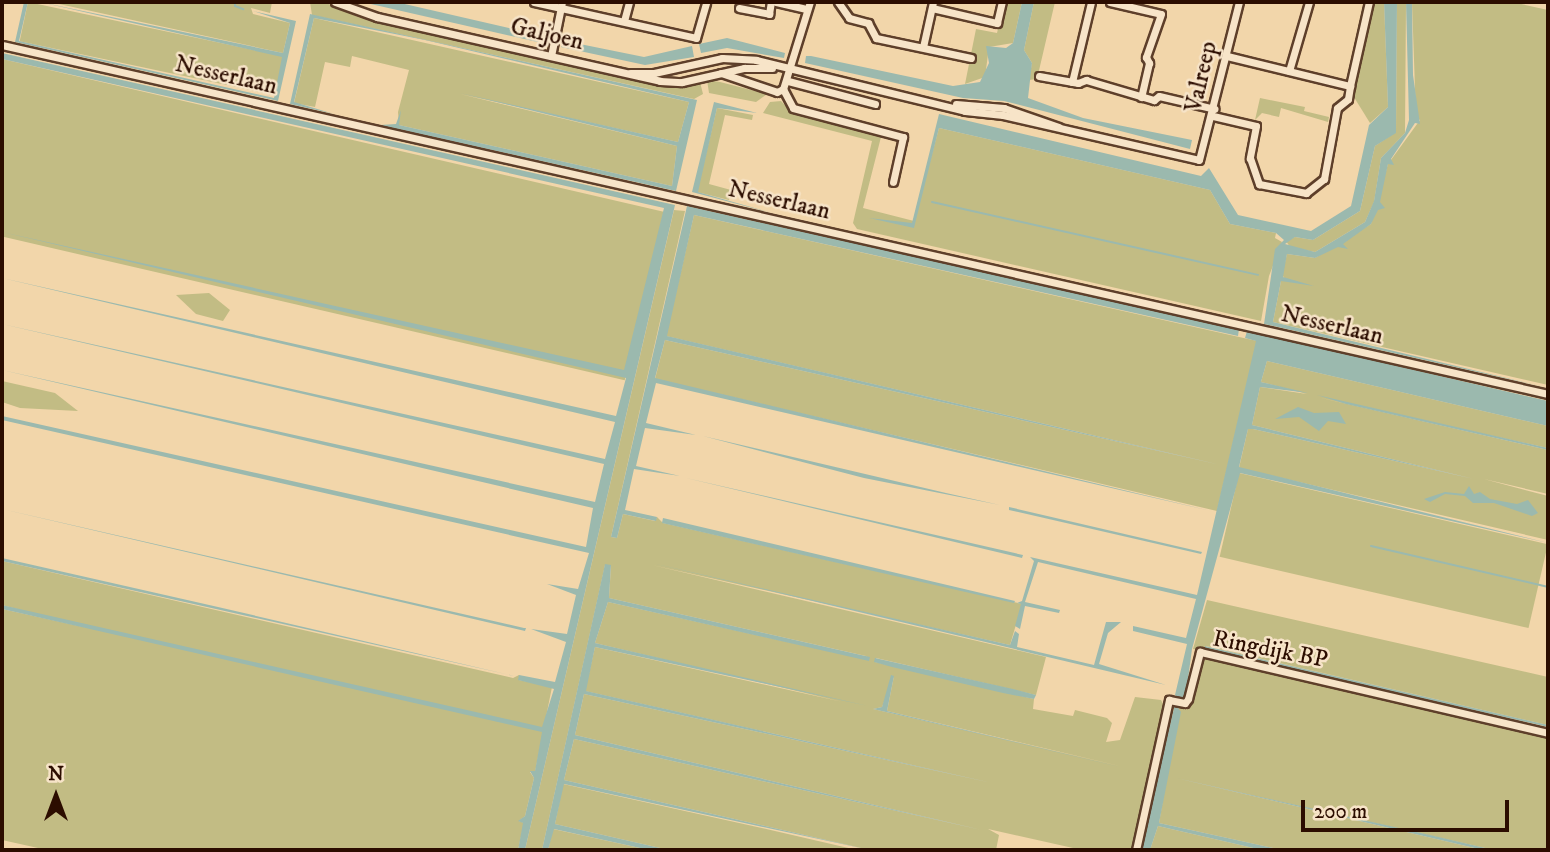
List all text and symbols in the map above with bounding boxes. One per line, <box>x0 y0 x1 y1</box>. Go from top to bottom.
street label: Galjoen <box>508 13 586 57</box>
street label: Valreep <box>1180 39 1224 115</box>
street label: Nesserlaan <box>172 50 280 102</box>
street label: Nesserlaan <box>725 175 833 227</box>
street label: Nesserlaan <box>1278 300 1386 352</box>
street label: Ringdijk BP <box>1210 625 1330 675</box>
north arrow <box>21 761 91 831</box>
text: N <box>48 763 64 786</box>
scale bar <box>1305 786 1513 830</box>
text: 200 m <box>1314 799 1367 825</box>

